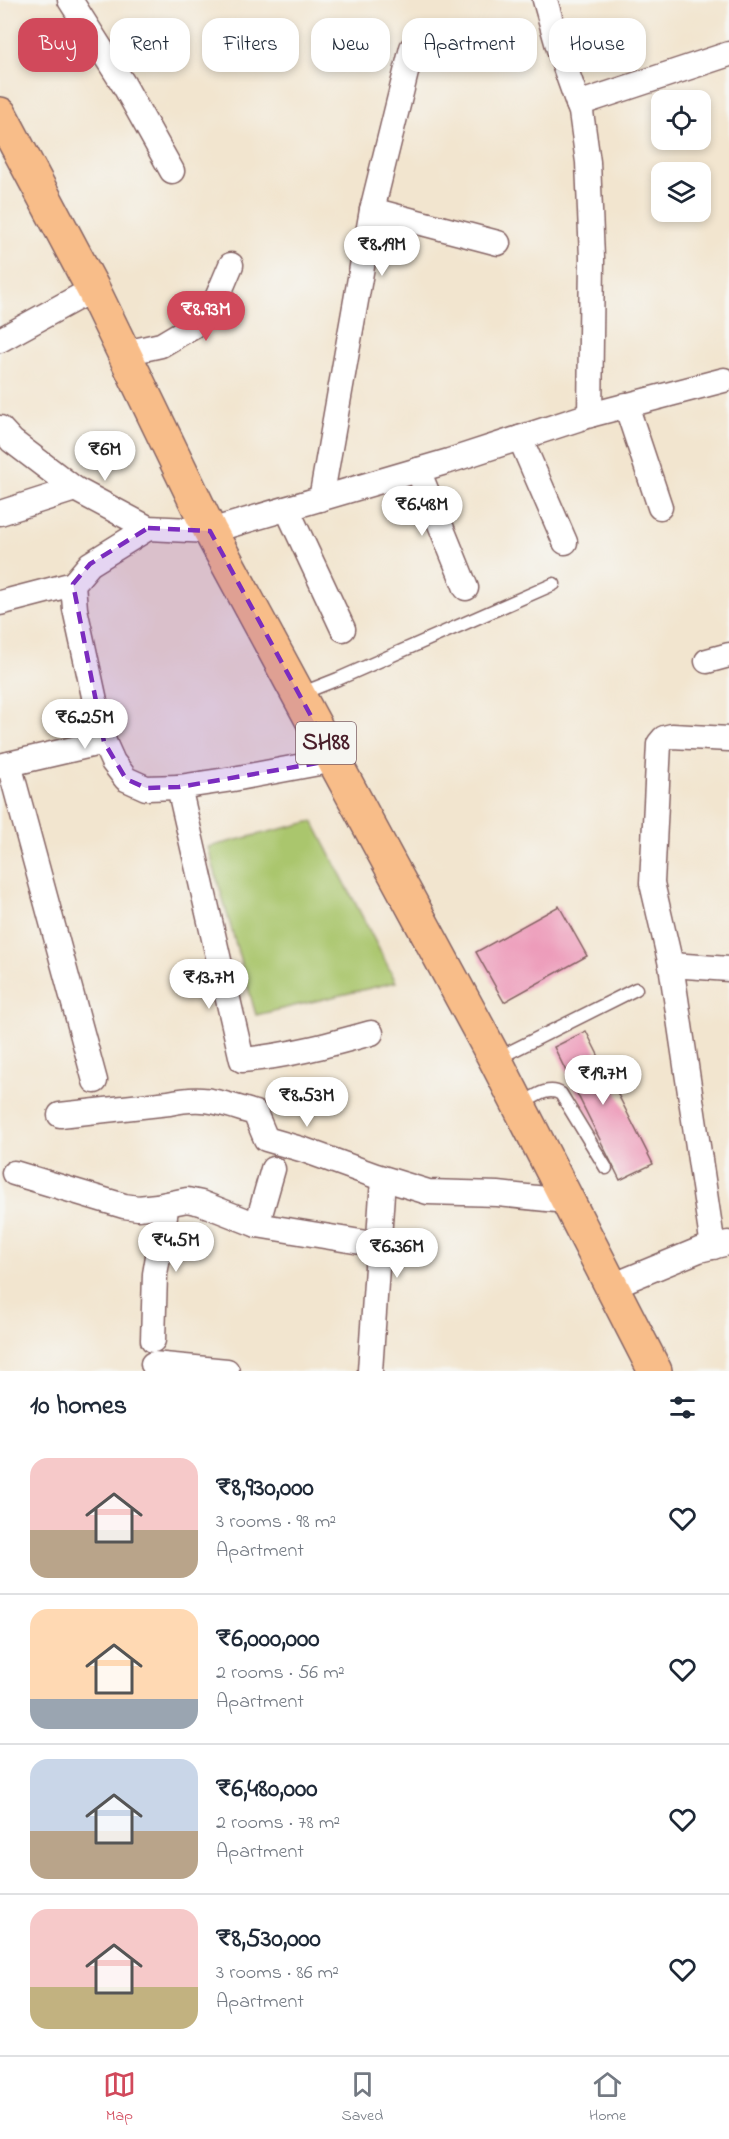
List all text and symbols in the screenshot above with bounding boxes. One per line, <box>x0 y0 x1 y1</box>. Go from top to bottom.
chip: Buy <box>18 18 98 72</box>
chip: Rent <box>110 18 190 72</box>
chip: Filters <box>202 18 299 72</box>
chip: New <box>311 18 390 72</box>
chip: Apartment <box>402 18 537 72</box>
chip: House <box>549 18 646 72</box>
map controls <box>651 90 711 222</box>
button: locate <box>651 90 711 150</box>
button: layers <box>651 162 711 222</box>
pin: ₹8.19M <box>333 226 431 277</box>
text: ₹8.19M <box>358 231 406 260</box>
pin: ₹8.93M <box>157 291 255 342</box>
text: ₹8.93M <box>181 296 231 325</box>
pin: ₹6M <box>76 431 134 482</box>
text: ₹6M <box>89 436 121 465</box>
pin: ₹6.48M <box>373 486 471 537</box>
text: ₹6.48M <box>396 491 448 520</box>
pin: ₹6.25M <box>36 699 134 750</box>
text: ₹6.25M <box>56 704 114 733</box>
road number: SH88 <box>296 722 356 764</box>
pin: ₹13.7M <box>160 959 258 1010</box>
text: ₹13.7M <box>183 964 235 993</box>
pin: ₹19.7M <box>554 1055 652 1106</box>
text: ₹19.7M <box>579 1060 627 1089</box>
pin: ₹8.53M <box>258 1077 356 1128</box>
text: ₹8.53M <box>279 1082 335 1111</box>
pin: ₹4.5M <box>134 1222 218 1273</box>
text: ₹4.5M <box>152 1227 200 1256</box>
pin: ₹6.36M <box>348 1228 446 1279</box>
text: ₹6.36M <box>370 1233 424 1262</box>
text: 10 homes <box>30 1388 127 1426</box>
icon: filters <box>666 1391 699 1424</box>
text: ₹8,930,000 <box>216 1470 314 1508</box>
icon: home <box>78 1482 150 1554</box>
icon: heart <box>666 1502 699 1535</box>
text: 3 rooms · 98 m² <box>216 1508 336 1537</box>
text: Apartment <box>216 1537 304 1566</box>
text: ₹6,000,000 <box>216 1621 319 1659</box>
icon: home <box>78 1633 150 1705</box>
icon: heart <box>666 1653 699 1686</box>
text: 2 rooms · 56 m² <box>216 1659 345 1688</box>
text: Apartment <box>216 1688 304 1717</box>
text: ₹6,480,000 <box>216 1771 317 1809</box>
icon: home <box>78 1783 150 1855</box>
icon: heart <box>666 1803 699 1836</box>
text: 2 rooms · 78 m² <box>216 1809 340 1838</box>
text: Apartment <box>216 1838 304 1867</box>
text: ₹8,530,000 <box>216 1921 321 1959</box>
icon: home <box>78 1933 150 2005</box>
icon: heart <box>666 1953 699 1986</box>
text: 3 rooms · 86 m² <box>216 1959 339 1988</box>
text: Apartment <box>216 1988 304 2017</box>
tab: Map <box>103 2068 136 2128</box>
tab: Saved <box>342 2068 383 2128</box>
tab: Home <box>589 2068 626 2128</box>

